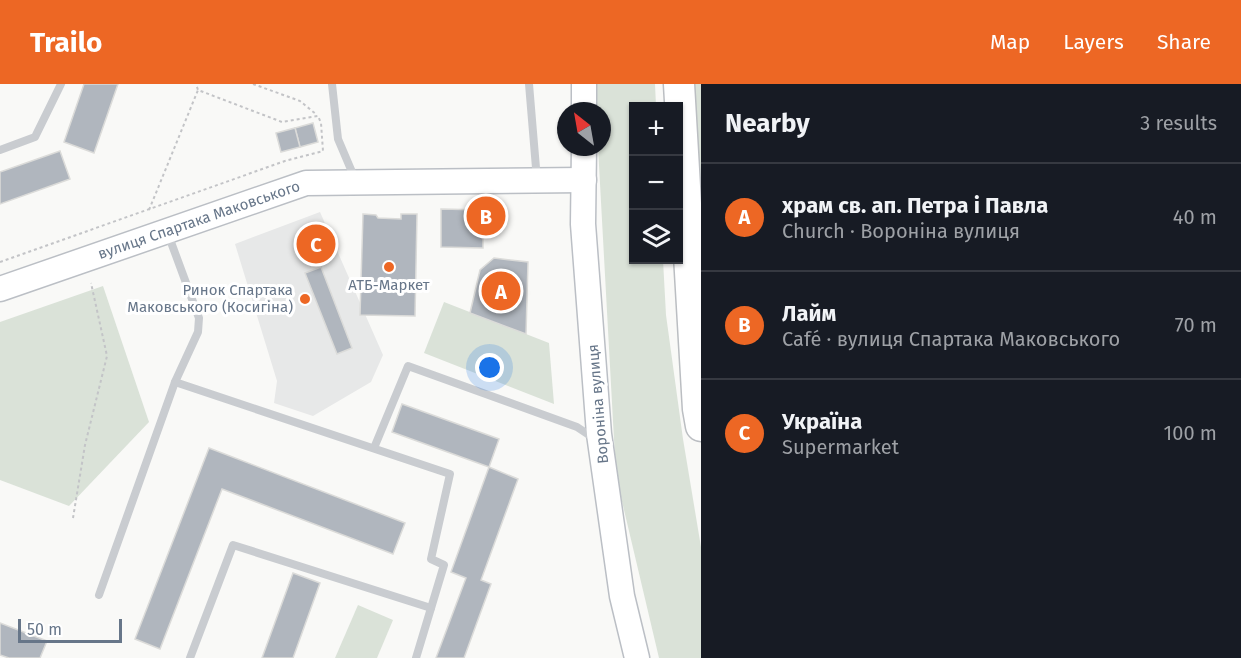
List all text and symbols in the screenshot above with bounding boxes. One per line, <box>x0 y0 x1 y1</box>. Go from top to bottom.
text: Trailo <box>30 26 102 59</box>
text: Map <box>990 29 1030 55</box>
text: Layers <box>1063 29 1124 55</box>
text: Share <box>1157 29 1211 55</box>
north arrow <box>557 102 611 156</box>
map controls <box>629 102 683 264</box>
button: + <box>629 102 683 156</box>
text: Nearby <box>725 108 810 139</box>
text: 3 results <box>1140 111 1217 135</box>
button: − <box>629 156 683 210</box>
street label: вулиця Спартака Маковського <box>96 177 302 263</box>
text: храм св. ап. Петра і Павла <box>782 192 1048 219</box>
pin: B <box>466 194 506 238</box>
text: A <box>739 205 750 229</box>
text: 40 m <box>1173 205 1217 229</box>
button: layers <box>629 210 683 264</box>
text: Church · Вороніна вулиця <box>782 219 1020 243</box>
pin: C <box>296 222 336 266</box>
marker: АТБ-Маркет <box>382 260 396 274</box>
pin: A <box>482 268 520 314</box>
place label: АТБ-Маркет <box>348 276 430 294</box>
place label: Ринок Спартака Маковського (Косигіна) <box>127 281 293 316</box>
marker: Ринок Спартака Маковського (Косигіна) <box>298 292 312 306</box>
text: Лайм <box>782 300 836 327</box>
text: B <box>738 313 751 337</box>
text: 70 m <box>1175 313 1217 337</box>
text: Café · вулиця Спартака Маковського <box>782 327 1120 351</box>
street label: Вороніна вулиця <box>584 344 612 464</box>
your location <box>475 353 504 382</box>
text: Україна <box>782 408 862 435</box>
text: C <box>739 421 750 445</box>
text: 100 m <box>1164 421 1217 445</box>
text: Supermarket <box>782 435 899 459</box>
scale bar <box>18 616 122 644</box>
text: 50 m <box>27 620 62 639</box>

